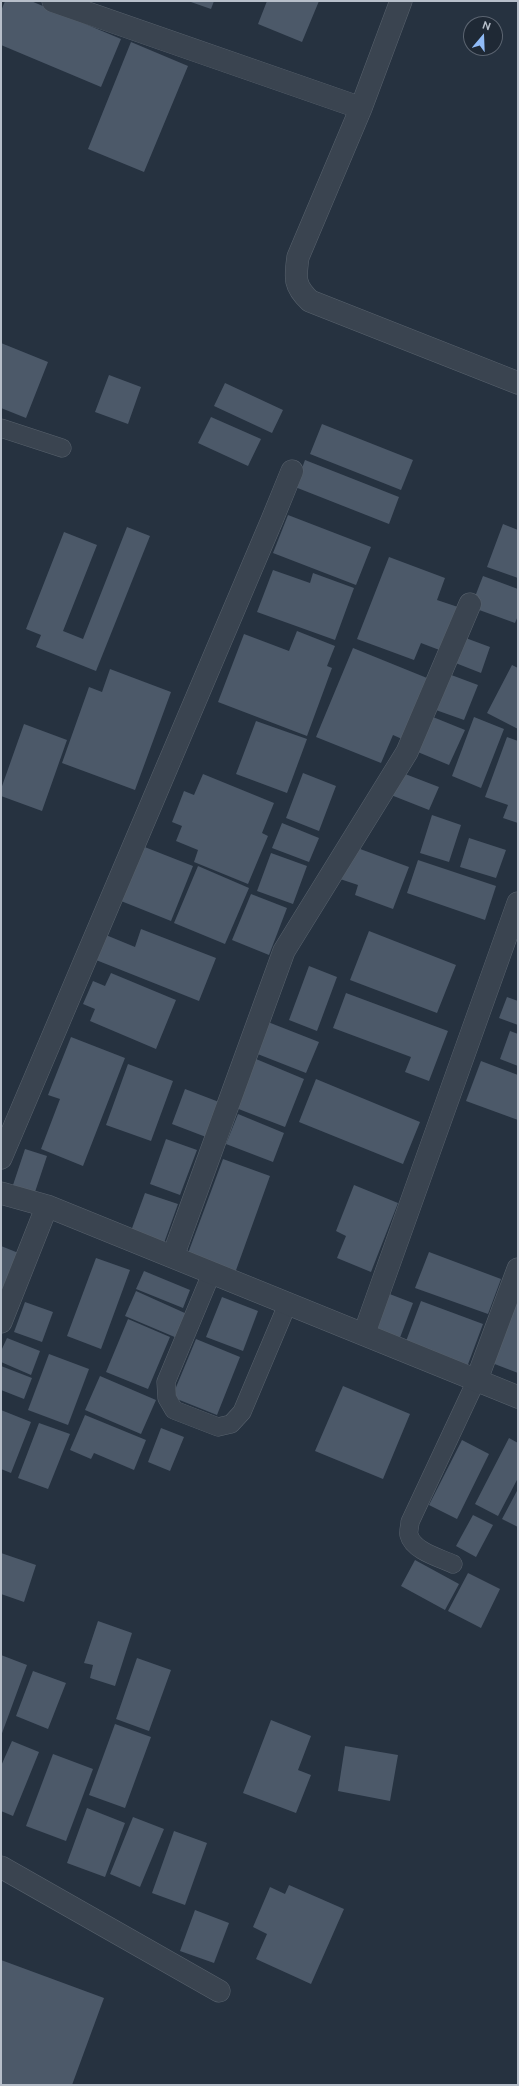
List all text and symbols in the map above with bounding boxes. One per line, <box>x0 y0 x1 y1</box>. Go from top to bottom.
north arrow <box>463 16 503 56</box>
text: N <box>481 19 492 33</box>

